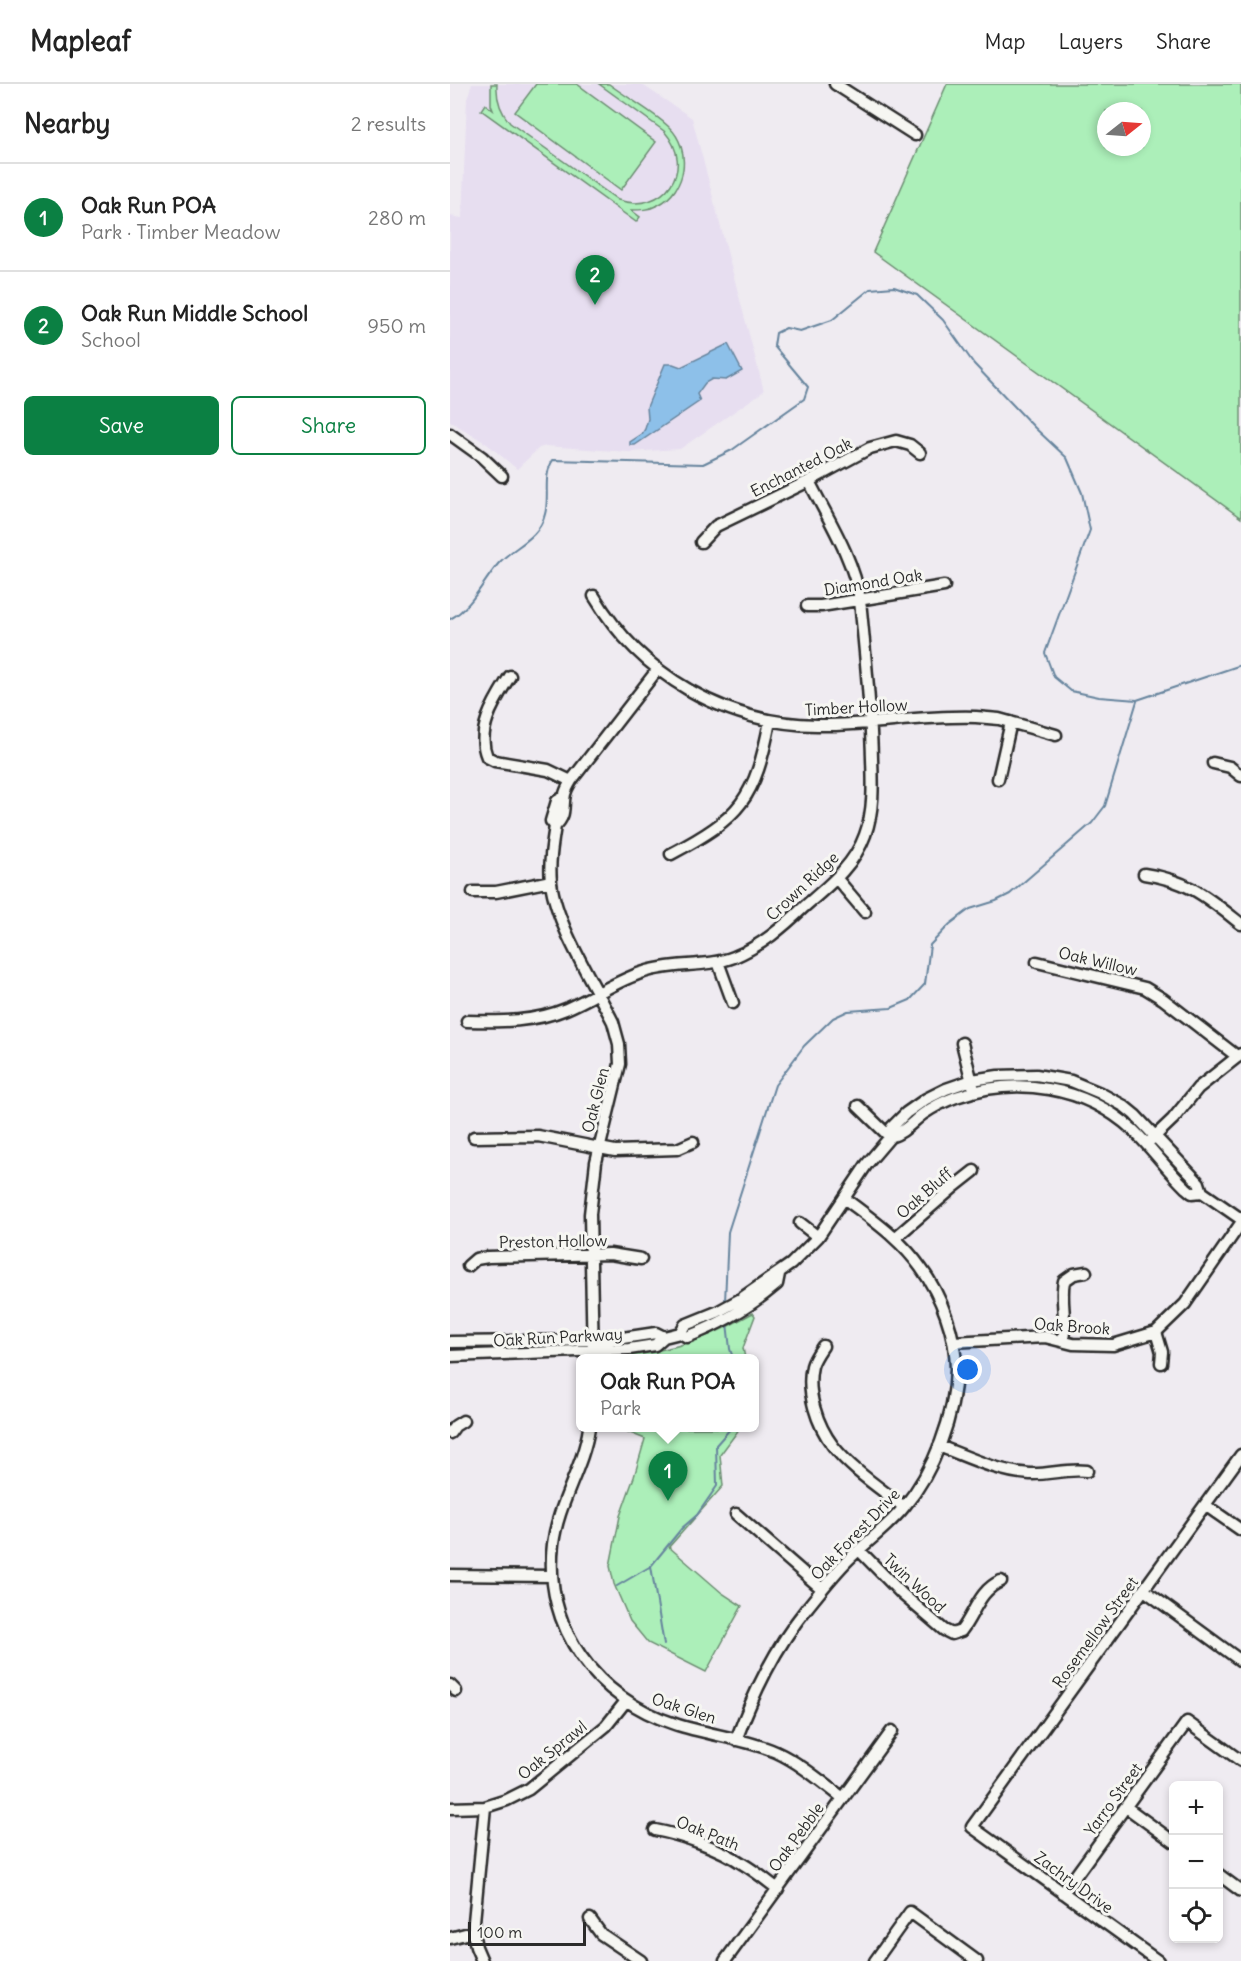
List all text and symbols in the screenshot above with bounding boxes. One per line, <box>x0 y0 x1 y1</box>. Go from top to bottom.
text: Mapleaf <box>30 23 131 59</box>
text: Map <box>985 28 1025 55</box>
text: Layers <box>1058 28 1123 55</box>
text: Share <box>1156 28 1211 55</box>
north arrow <box>1097 102 1151 156</box>
text: Nearby <box>24 107 110 140</box>
text: 2 results <box>351 111 426 136</box>
text: Oak Run POA <box>81 191 216 219</box>
text: 1 <box>40 205 47 230</box>
text: 280 m <box>368 205 426 230</box>
text: Park · Timber Meadow <box>81 219 280 244</box>
pin: 2 <box>576 256 614 305</box>
text: Oak Run Middle School <box>81 299 308 327</box>
text: 2 <box>38 313 49 338</box>
text: 950 m <box>368 313 426 338</box>
text: School <box>81 327 141 352</box>
button: Save <box>24 396 219 455</box>
button: Share <box>231 396 426 455</box>
street label: Enchanted Oak <box>747 433 855 501</box>
street label: Diamond Oak <box>822 564 924 600</box>
street label: Timber Hollow <box>804 694 908 720</box>
street label: Crown Ridge <box>761 847 843 925</box>
street label: Oak Willow <box>1057 942 1140 980</box>
street label: Oak Glen <box>577 1065 613 1135</box>
street label: Oak Bluff <box>892 1163 957 1223</box>
street label: Preston Hollow <box>499 1230 608 1252</box>
street label: Oak Brook <box>1033 1313 1111 1339</box>
street label: Oak Run Parkway <box>493 1324 623 1350</box>
popup <box>576 1354 759 1432</box>
your location <box>953 1355 982 1384</box>
text: Oak Run POA <box>600 1367 735 1395</box>
text: Park <box>600 1395 641 1420</box>
pin: 1 <box>648 1452 688 1501</box>
street label: Oak Forest Drive <box>806 1484 904 1584</box>
street label: Twin Wood <box>880 1549 950 1617</box>
street label: Rosemellow Street <box>1048 1572 1142 1692</box>
street label: Oak Glen <box>649 1688 719 1728</box>
street label: Oak Sprawl <box>513 1716 591 1784</box>
street label: Yarro Street <box>1080 1758 1147 1839</box>
map controls <box>1169 1781 1223 1943</box>
button: + <box>1169 1781 1223 1835</box>
street label: Oak Pebble <box>764 1798 828 1876</box>
street label: Oak Path <box>673 1811 743 1855</box>
button: − <box>1169 1835 1223 1889</box>
street label: Zachry Drive <box>1031 1847 1117 1917</box>
button: locate <box>1169 1889 1223 1943</box>
scale bar <box>468 1919 586 1946</box>
text: 100 m <box>477 1922 522 1942</box>

